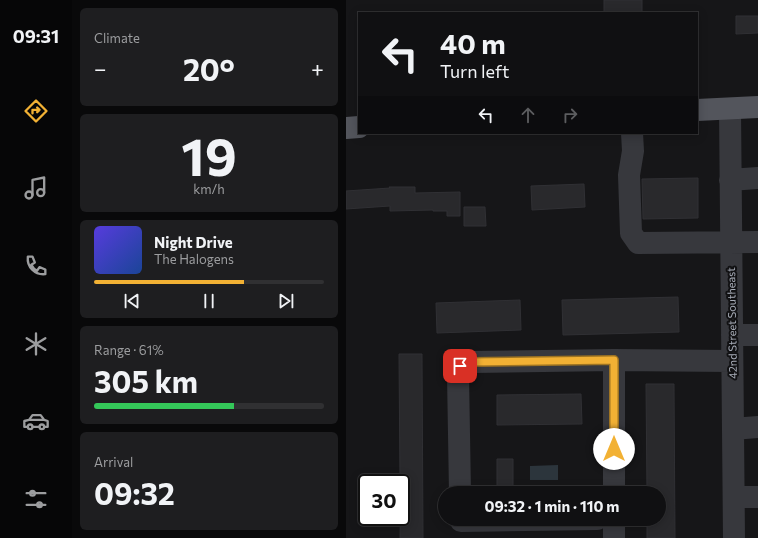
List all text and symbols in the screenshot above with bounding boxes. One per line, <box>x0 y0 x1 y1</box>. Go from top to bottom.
text: 09:31 <box>13 25 59 47</box>
text: 40 m <box>440 26 506 60</box>
icon: left <box>374 28 426 80</box>
text: Climate <box>94 30 140 46</box>
text: 20° <box>183 50 235 87</box>
text: − <box>94 55 107 82</box>
text: + <box>311 55 324 82</box>
text: Turn left <box>440 60 509 82</box>
icon: directions <box>22 97 50 125</box>
icon: left <box>475 104 497 126</box>
icon: ahead <box>517 104 539 126</box>
icon: right <box>559 104 581 126</box>
text: 19 <box>181 123 237 187</box>
icon: music <box>22 174 50 202</box>
text: km/h <box>193 181 225 197</box>
text: Night Drive <box>154 233 233 251</box>
text: The Halogens <box>154 251 234 267</box>
icon: phone <box>22 252 50 280</box>
street label: 42nd Street Southeast <box>724 267 739 379</box>
icon: previous <box>121 290 143 312</box>
icon: pause <box>198 290 220 312</box>
icon: next <box>275 290 297 312</box>
icon: climate <box>22 330 50 358</box>
text: Range · 61% <box>94 342 164 358</box>
pin <box>443 349 477 383</box>
icon: arrive <box>449 355 471 377</box>
text: 305 km <box>94 362 198 399</box>
icon: car <box>22 407 50 435</box>
position arrow <box>593 428 635 470</box>
text: Arrival <box>94 454 133 470</box>
text: 09:32 <box>94 474 175 511</box>
speed limit sign: 30 <box>358 474 410 526</box>
icon: filters <box>22 485 50 513</box>
text: 09:32 · 1 min · 110 m <box>485 497 619 515</box>

